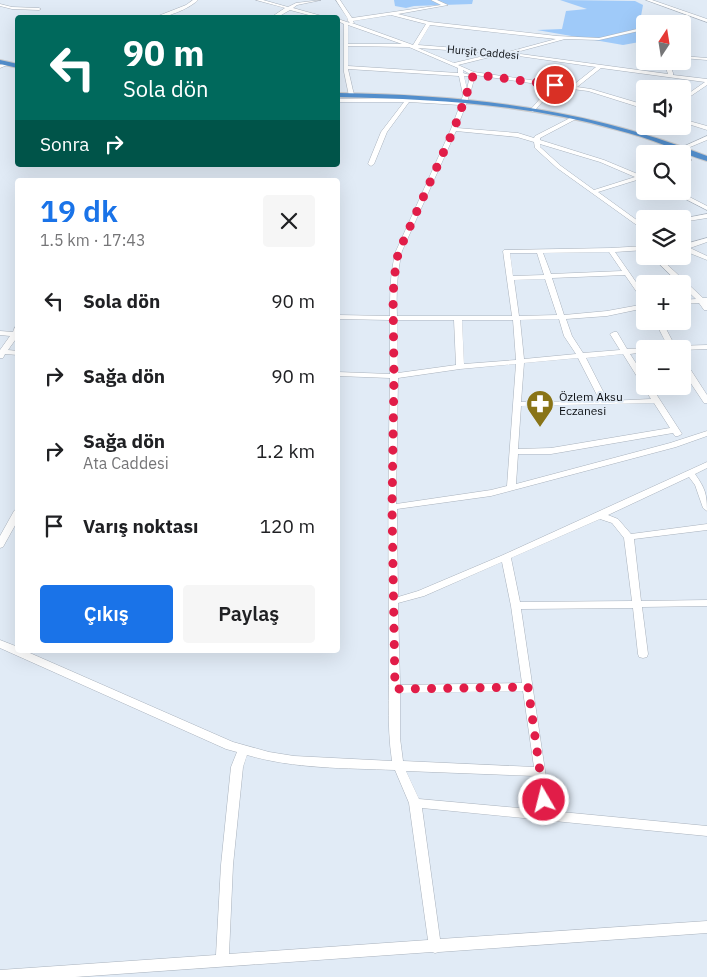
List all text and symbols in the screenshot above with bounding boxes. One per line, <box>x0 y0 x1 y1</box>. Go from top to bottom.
north arrow <box>636 15 691 70</box>
map controls <box>636 15 691 395</box>
text: 90 m <box>123 30 205 76</box>
icon: left <box>40 35 105 100</box>
street label: Hurşit Caddesi <box>446 42 520 62</box>
pin <box>534 64 576 106</box>
icon: arrive <box>541 71 569 99</box>
text: Sola dön <box>123 74 209 103</box>
button: sound <box>636 80 691 135</box>
icon: right <box>100 130 128 158</box>
text: Sonra <box>40 132 90 156</box>
button: search <box>636 145 691 200</box>
text: 19 dk <box>40 191 118 230</box>
button: close <box>263 195 315 247</box>
button: layers <box>636 210 691 265</box>
text: 1.5 km · 17:43 <box>40 230 146 250</box>
button: + <box>636 275 691 330</box>
icon: left <box>40 287 68 315</box>
text: Sola dön <box>83 289 160 313</box>
text: 90 m <box>271 289 315 313</box>
button: − <box>636 340 691 395</box>
icon: right <box>40 362 68 390</box>
text: Sağa dön <box>83 364 165 388</box>
text: 90 m <box>271 364 315 388</box>
pharmacy icon: Özlem Aksu Eczanesi <box>525 389 555 428</box>
place label: Özlem Aksu Eczanesi <box>559 389 623 418</box>
text: Sağa dön <box>83 429 165 453</box>
icon: right <box>40 437 68 465</box>
text: 1.2 km <box>256 439 315 463</box>
text: Ata Caddesi <box>83 453 169 473</box>
icon: arrive <box>40 512 68 540</box>
text: Varış noktası <box>83 514 198 538</box>
text: 120 m <box>260 514 315 538</box>
button: Çıkış <box>40 585 173 643</box>
button: Paylaş <box>183 585 315 643</box>
position arrow <box>517 773 569 825</box>

